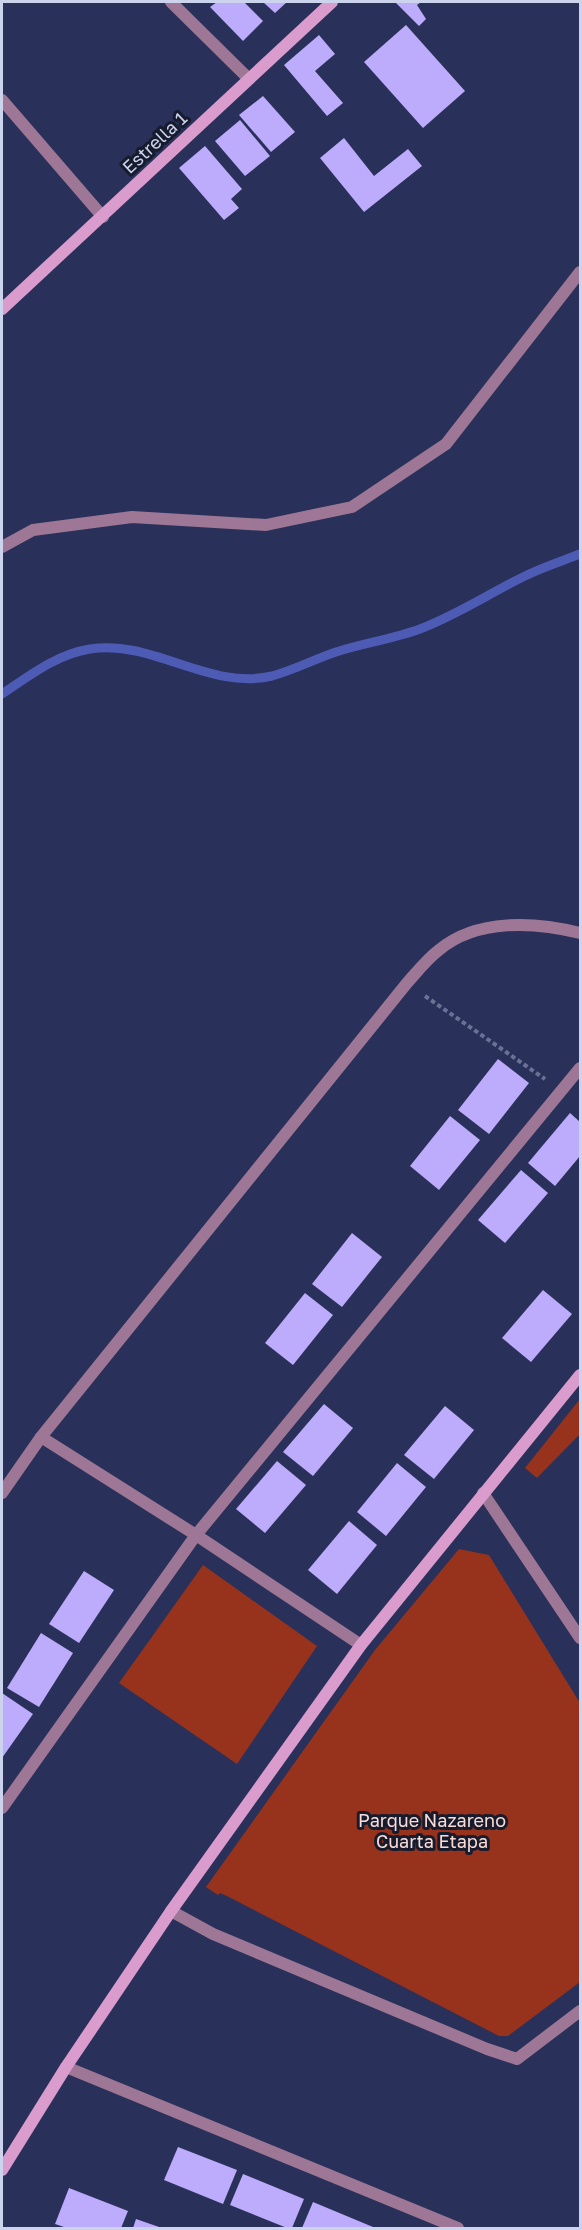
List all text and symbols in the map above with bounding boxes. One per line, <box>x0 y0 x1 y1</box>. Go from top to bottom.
street label: Estrella 1 <box>118 107 191 178</box>
park label: Parque Nazareno Cuarta Etapa <box>358 1809 506 1852</box>

